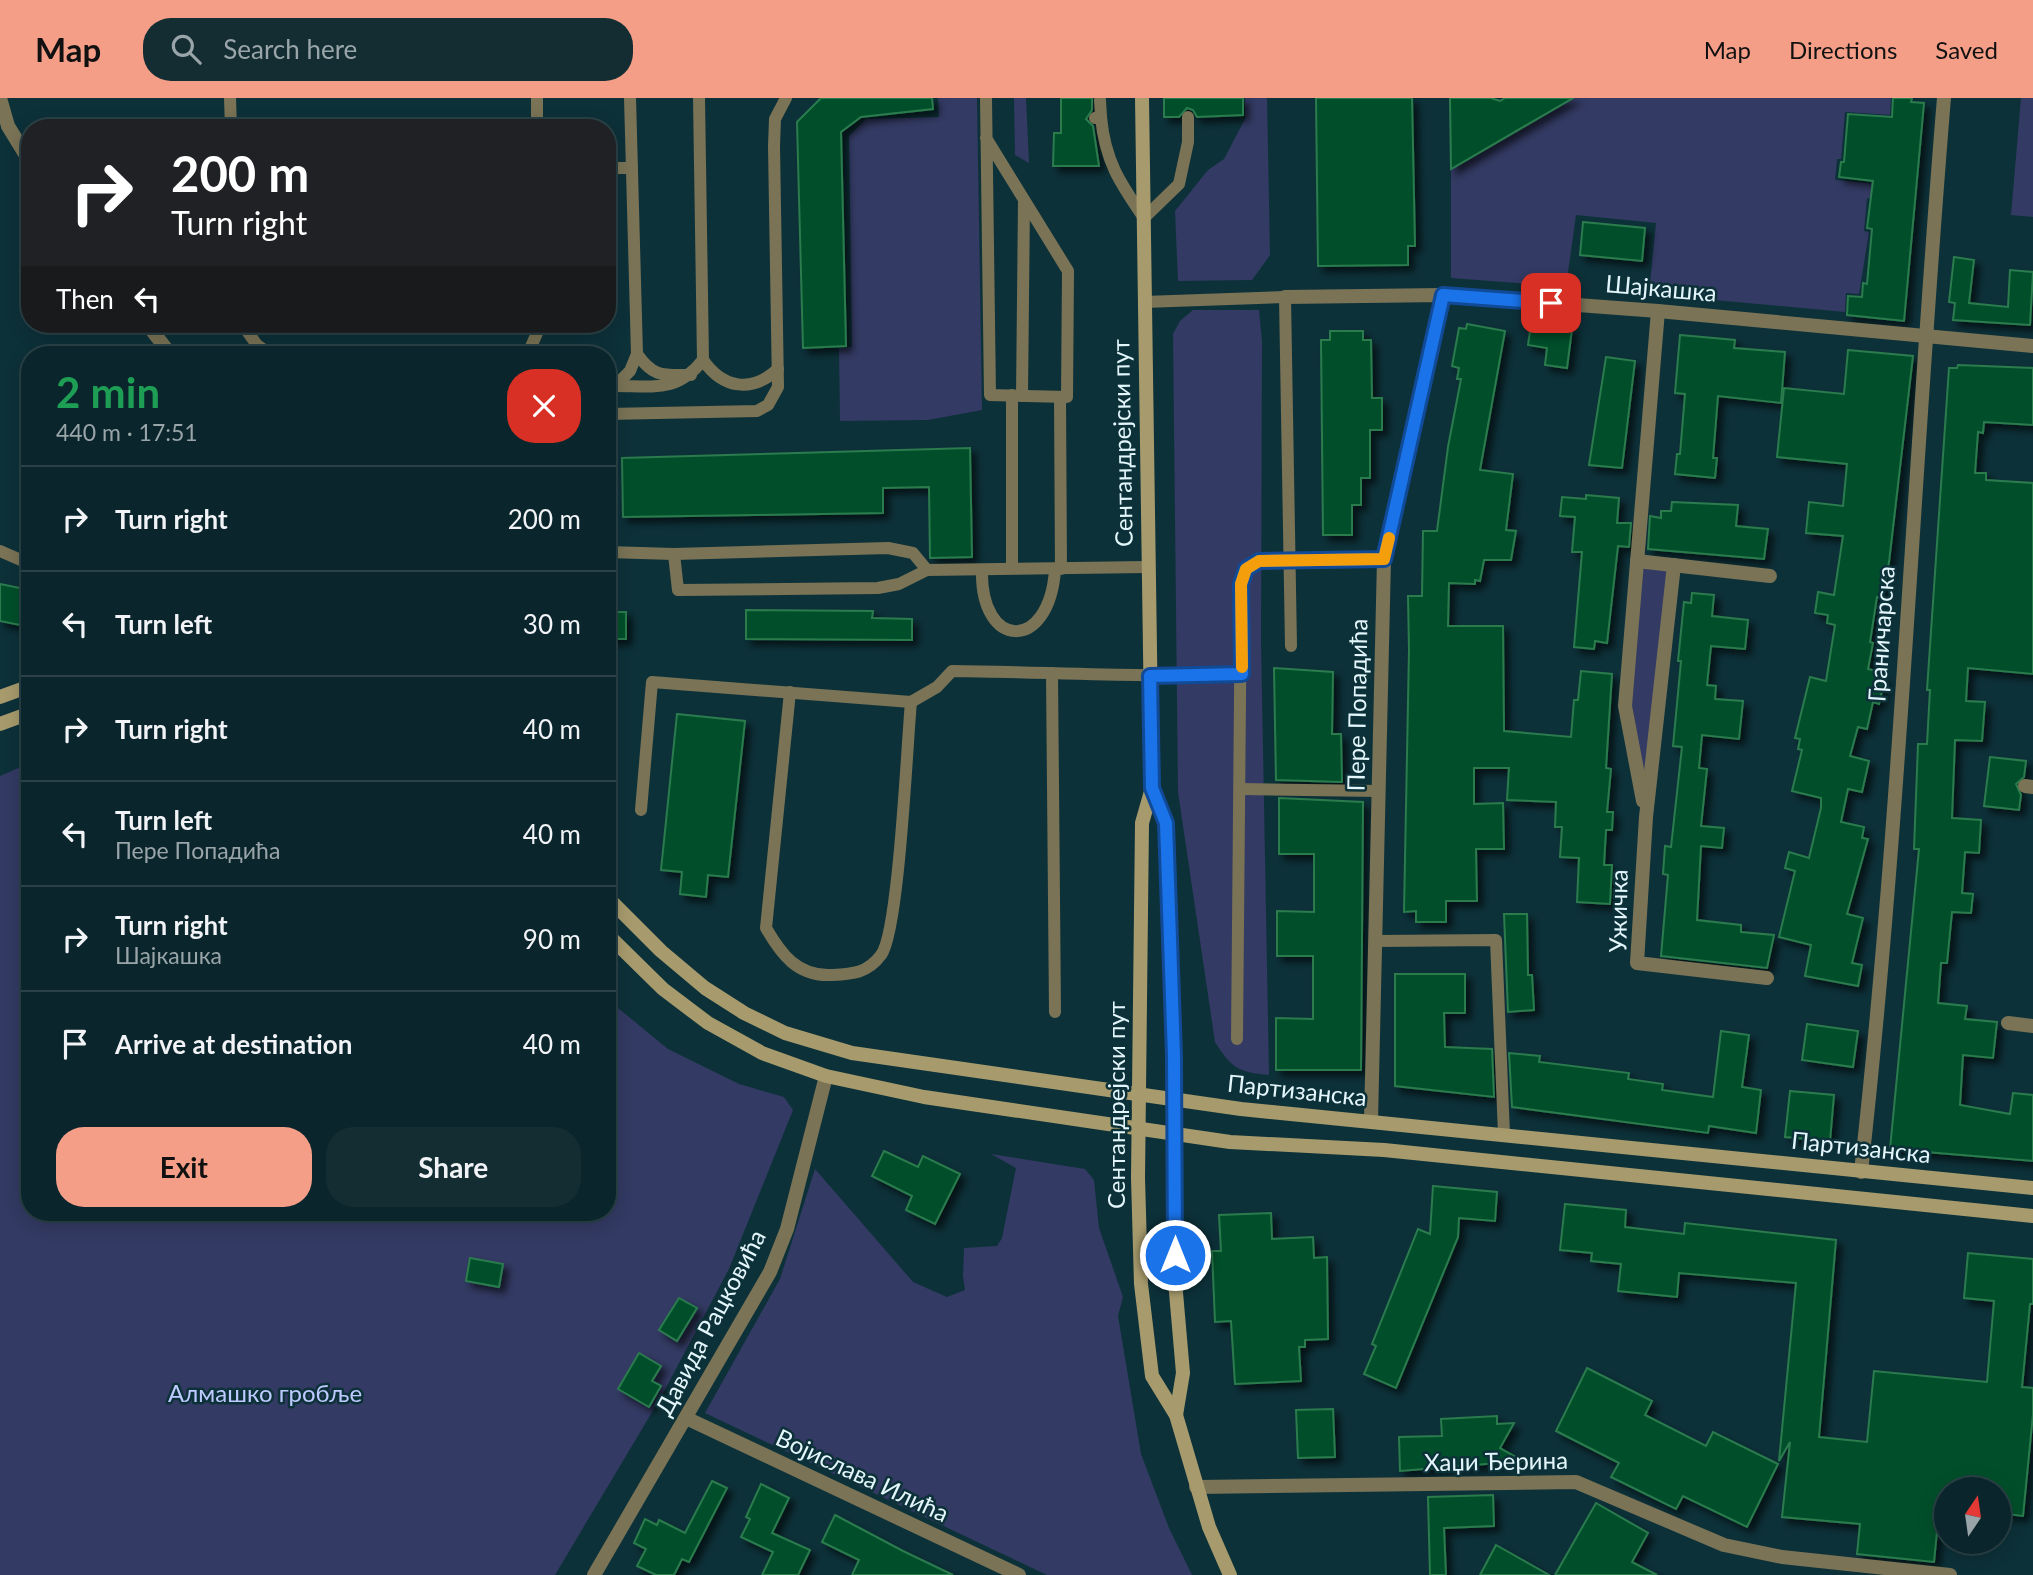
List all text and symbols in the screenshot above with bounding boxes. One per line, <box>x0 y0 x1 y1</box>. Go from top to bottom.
search box <box>143 18 633 81</box>
text: Map <box>35 29 101 69</box>
icon: search <box>167 30 205 68</box>
text: Search here <box>223 33 357 65</box>
text: Map <box>1704 35 1751 64</box>
text: Directions <box>1789 35 1897 64</box>
text: Saved <box>1935 35 1998 64</box>
text: 200 m <box>171 144 309 202</box>
icon: right <box>56 147 147 238</box>
text: Turn right <box>171 203 307 242</box>
street label: Шајкашка <box>1604 268 1718 307</box>
pin <box>1521 273 1581 333</box>
icon: left <box>128 280 166 318</box>
text: Then <box>56 283 114 315</box>
icon: arrive <box>1532 284 1570 322</box>
street label: Сентандрејски пут <box>1105 339 1138 547</box>
text: 2 min <box>56 367 160 417</box>
button: close <box>507 369 581 443</box>
text: 440 m · 17:51 <box>56 418 198 446</box>
icon: right <box>56 500 94 538</box>
text: Turn right <box>115 503 228 535</box>
text: 200 m <box>508 503 581 535</box>
street label: Граничарска <box>1861 565 1900 703</box>
icon: left <box>56 605 94 643</box>
text: Turn left <box>115 608 212 640</box>
text: 30 m <box>523 608 581 640</box>
street label: Пере Попадића <box>1340 618 1373 791</box>
icon: right <box>56 710 94 748</box>
text: Turn right <box>115 713 228 745</box>
text: 40 m <box>523 713 581 745</box>
text: Turn left <box>115 804 212 836</box>
icon: left <box>56 815 94 853</box>
text: 40 m <box>523 818 581 850</box>
text: Пере Попадића <box>115 836 280 864</box>
street label: Ужичка <box>1602 869 1633 953</box>
text: Turn right <box>115 909 228 941</box>
icon: right <box>56 920 94 958</box>
text: 90 m <box>523 923 581 955</box>
text: Шајкашка <box>115 941 222 969</box>
street label: Сентандрејски пут <box>1101 1001 1130 1209</box>
icon: arrive <box>56 1025 94 1063</box>
text: Arrive at destination <box>115 1028 352 1060</box>
text: 40 m <box>523 1028 581 1060</box>
street label: Партизанска <box>1226 1068 1368 1111</box>
street label: Партизанска <box>1790 1125 1932 1168</box>
button: Exit <box>56 1127 312 1207</box>
button: Share <box>326 1127 581 1207</box>
position arrow <box>1138 1218 1212 1292</box>
street label: Давида Рацковића <box>648 1224 771 1420</box>
park label: Алмашко гробље <box>168 1378 362 1407</box>
street label: Војислава Илића <box>772 1422 954 1527</box>
street label: Хаџи Ђерина <box>1424 1445 1568 1476</box>
north arrow <box>1934 1477 2011 1554</box>
map controls <box>1934 1477 2011 1554</box>

